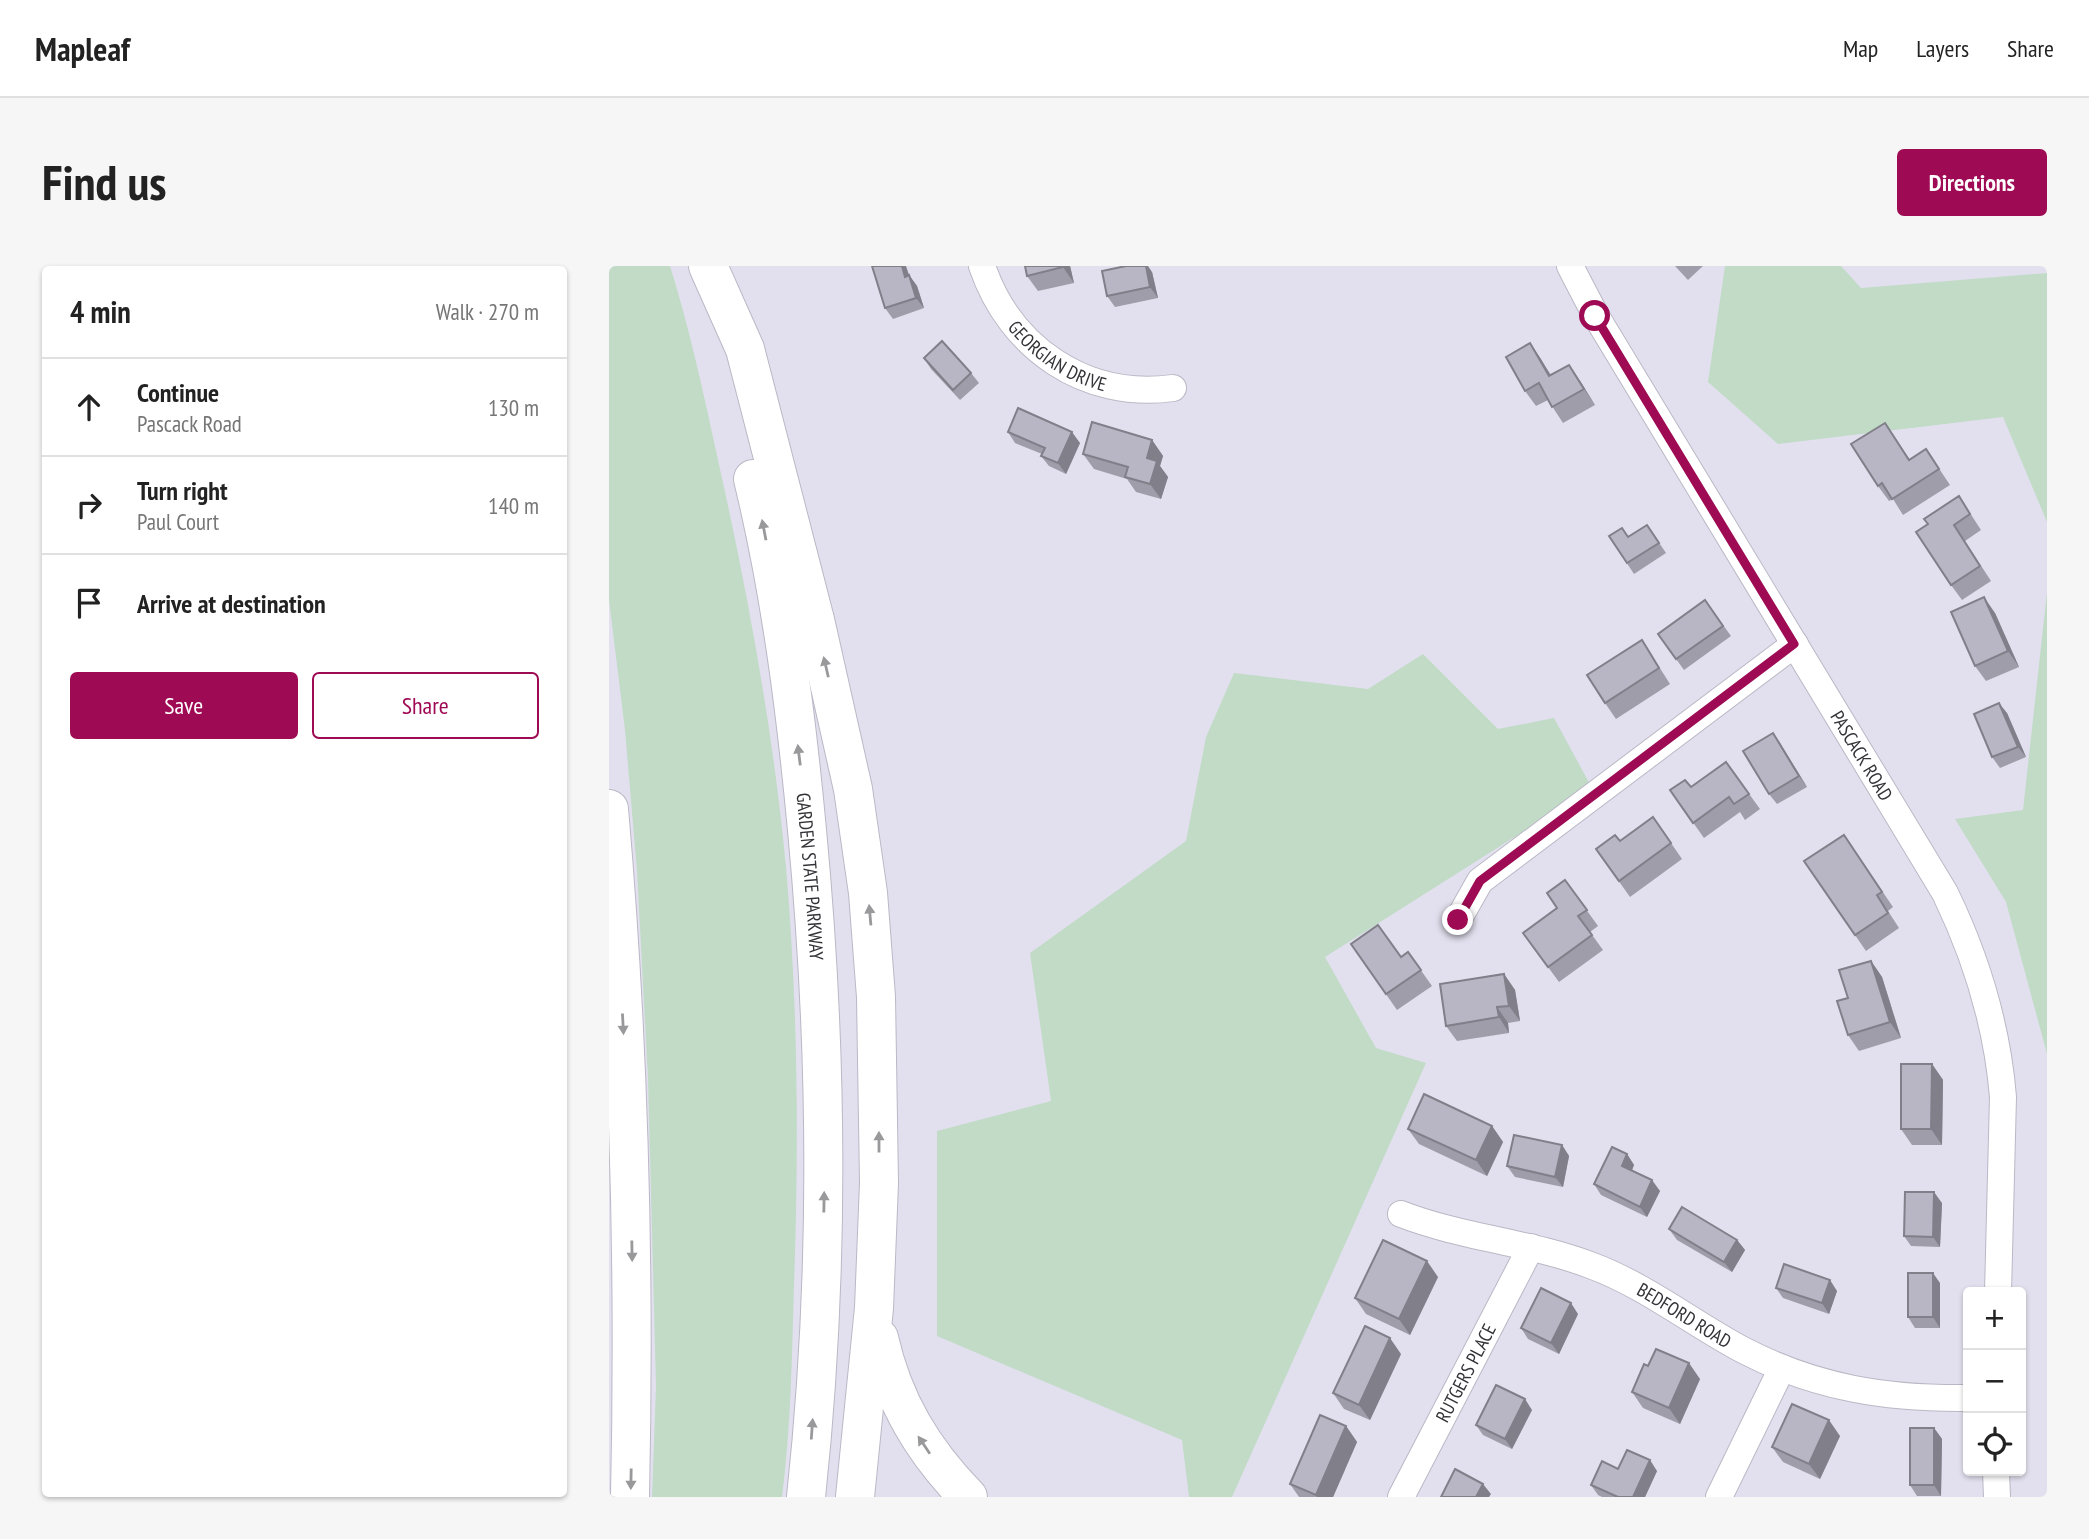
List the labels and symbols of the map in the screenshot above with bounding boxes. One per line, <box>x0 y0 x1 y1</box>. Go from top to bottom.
route start <box>1579 300 1610 331</box>
street label: GEORGIAN DRIVE <box>1003 315 1109 396</box>
one-way arrow <box>758 519 769 541</box>
one-way arrow <box>820 656 831 678</box>
street label: PASCACK ROAD <box>1825 706 1898 805</box>
one-way arrow <box>794 744 805 766</box>
street label: GARDEN STATE PARKWAY <box>791 792 829 961</box>
one-way arrow <box>864 904 875 926</box>
route end <box>1442 904 1473 935</box>
one-way arrow <box>618 1013 629 1035</box>
one-way arrow <box>873 1131 885 1153</box>
one-way arrow <box>818 1191 829 1213</box>
one-way arrow <box>626 1241 637 1263</box>
street label: BEDFORD ROAD <box>1633 1277 1736 1353</box>
street label: RUTGERS PLACE <box>1430 1319 1501 1426</box>
one-way arrow <box>807 1418 818 1440</box>
one-way arrow <box>917 1436 931 1454</box>
one-way arrow <box>625 1468 637 1490</box>

